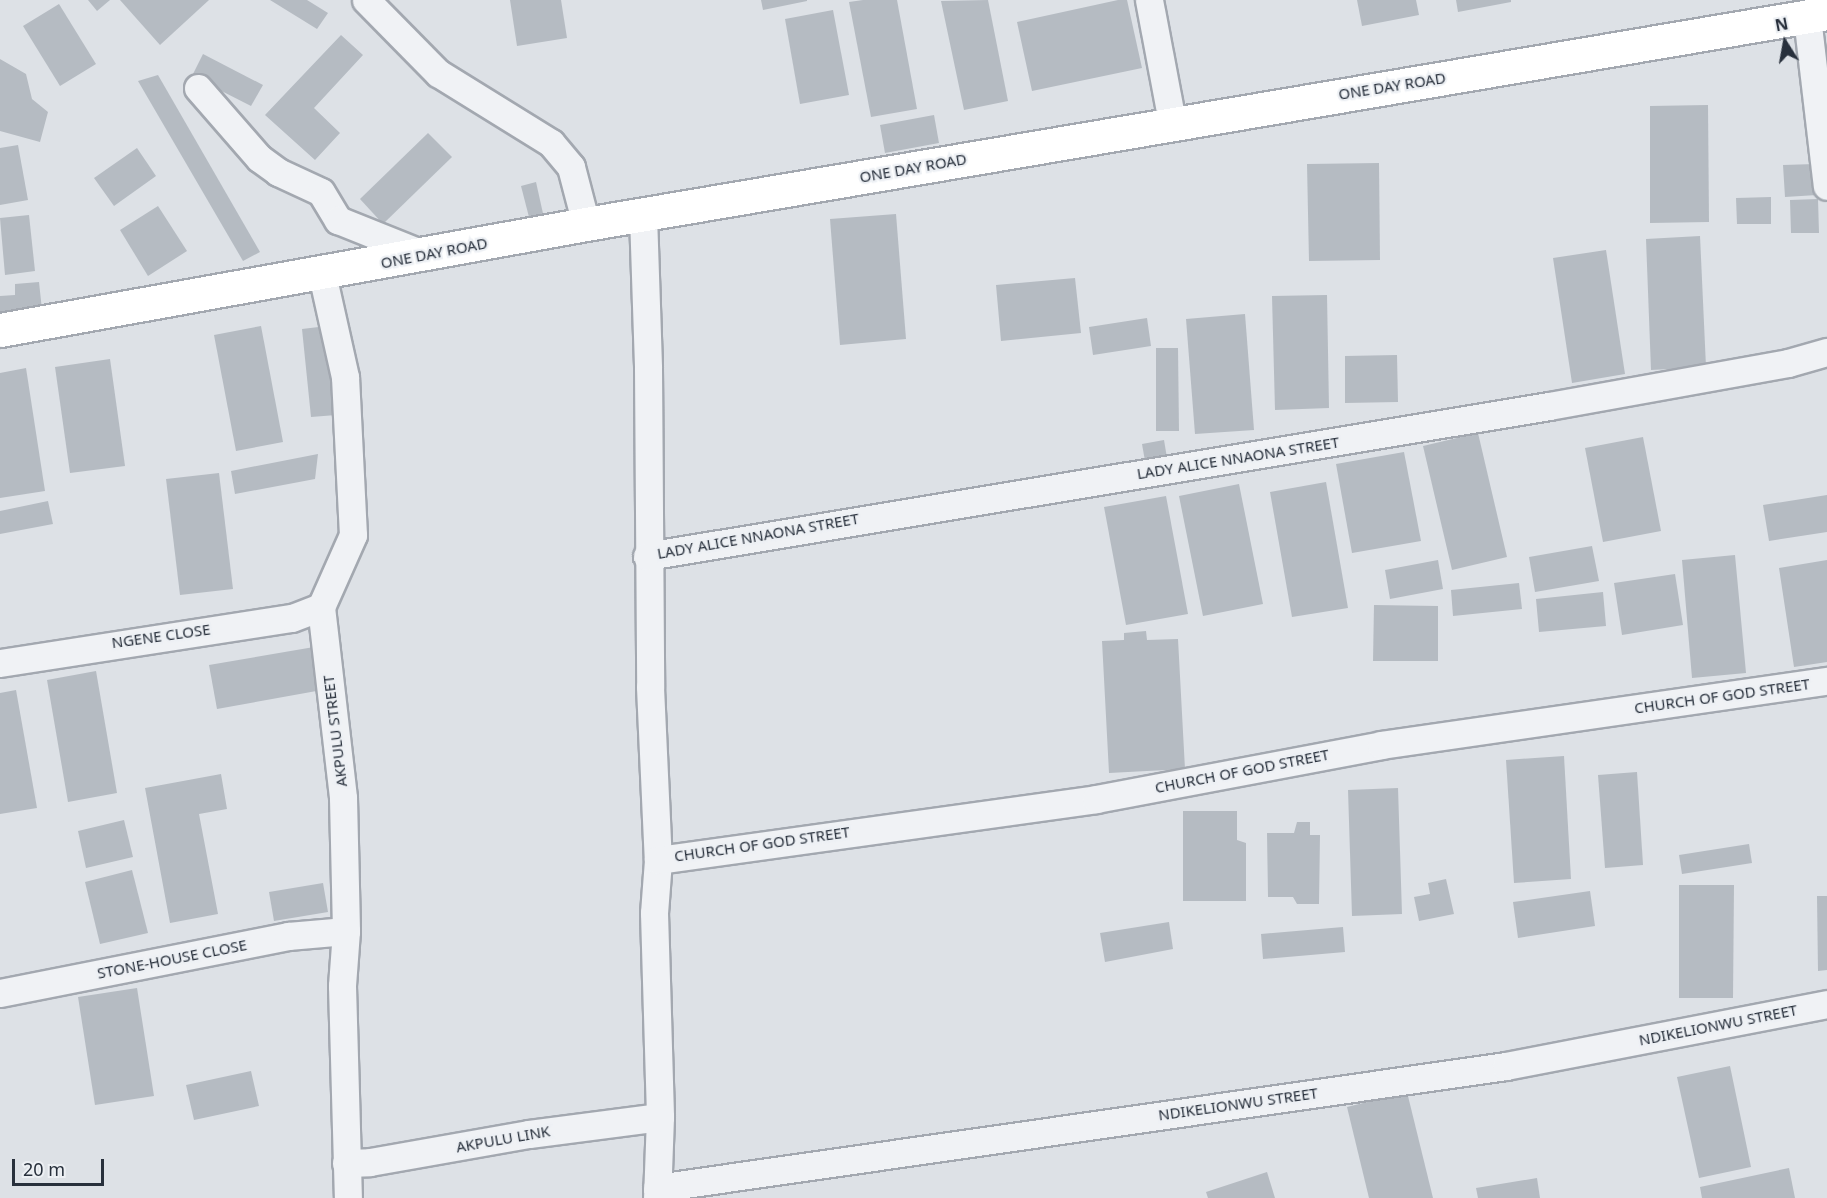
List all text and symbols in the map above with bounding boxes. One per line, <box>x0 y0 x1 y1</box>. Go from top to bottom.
north arrow <box>1755 12 1815 72</box>
text: N <box>1773 12 1790 36</box>
street label: ONE DAY ROAD <box>1337 69 1447 103</box>
street label: ONE DAY ROAD <box>858 150 968 186</box>
street label: ONE DAY ROAD <box>379 234 489 272</box>
street label: LADY ALICE NNAONA STREET <box>1136 433 1340 483</box>
street label: LADY ALICE NNAONA STREET <box>656 509 860 563</box>
street label: NGENE CLOSE <box>110 620 212 652</box>
street label: AKPULU STREET <box>319 674 351 788</box>
street label: CHURCH OF GOD STREET <box>1633 675 1811 717</box>
street label: CHURCH OF GOD STREET <box>1153 745 1331 797</box>
street label: CHURCH OF GOD STREET <box>673 823 851 865</box>
street label: STONE-HOUSE CLOSE <box>96 936 248 982</box>
street label: NDIKELIONWU STREET <box>1637 1001 1799 1049</box>
street label: NDIKELIONWU STREET <box>1157 1084 1319 1124</box>
street label: AKPULU LINK <box>455 1122 551 1156</box>
scale bar <box>15 1147 106 1185</box>
text: 20 m <box>23 1157 65 1181</box>

